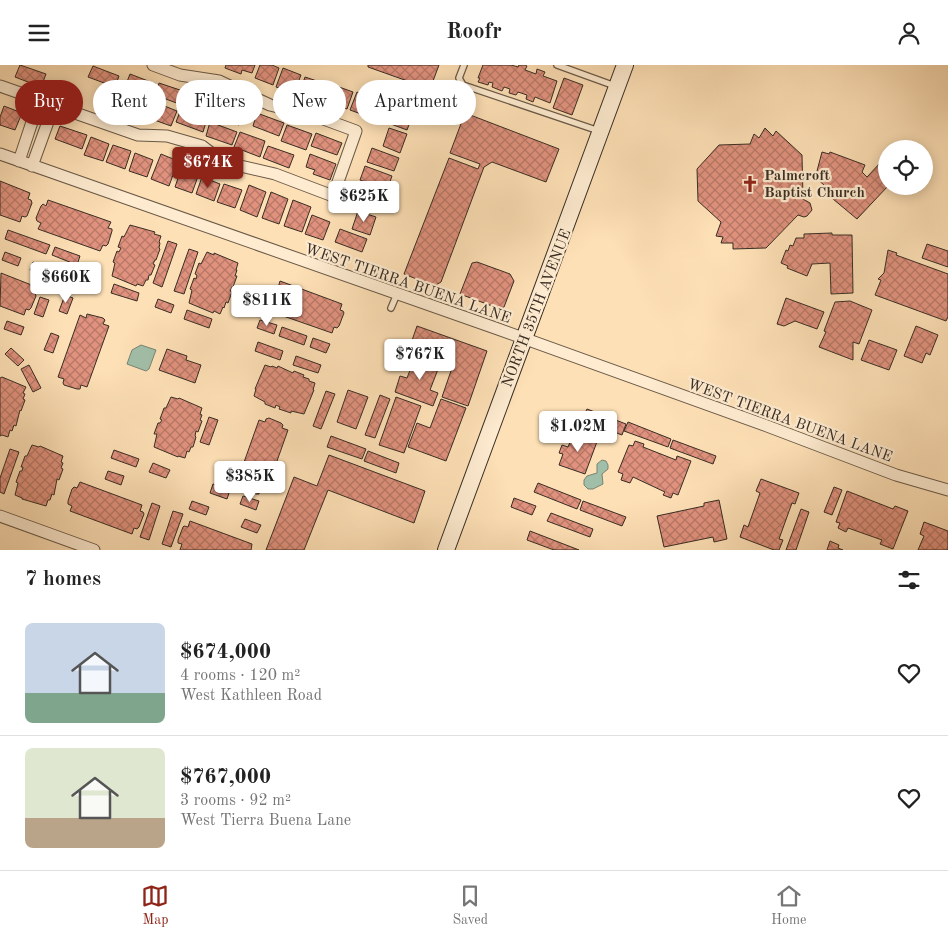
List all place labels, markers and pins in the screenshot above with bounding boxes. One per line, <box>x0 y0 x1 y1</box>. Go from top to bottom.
pin: $674K <box>173 147 243 189</box>
place label: Palmcroft Baptist Church <box>764 169 865 201</box>
church icon: Palmcroft Baptist Church <box>740 174 760 194</box>
pin: $625K <box>329 181 399 223</box>
pin: $660K <box>31 261 101 304</box>
pin: $811K <box>232 285 302 327</box>
pin: $767K <box>385 339 455 381</box>
pin: $1.02M <box>537 411 619 453</box>
pin: $385K <box>215 461 285 503</box>

